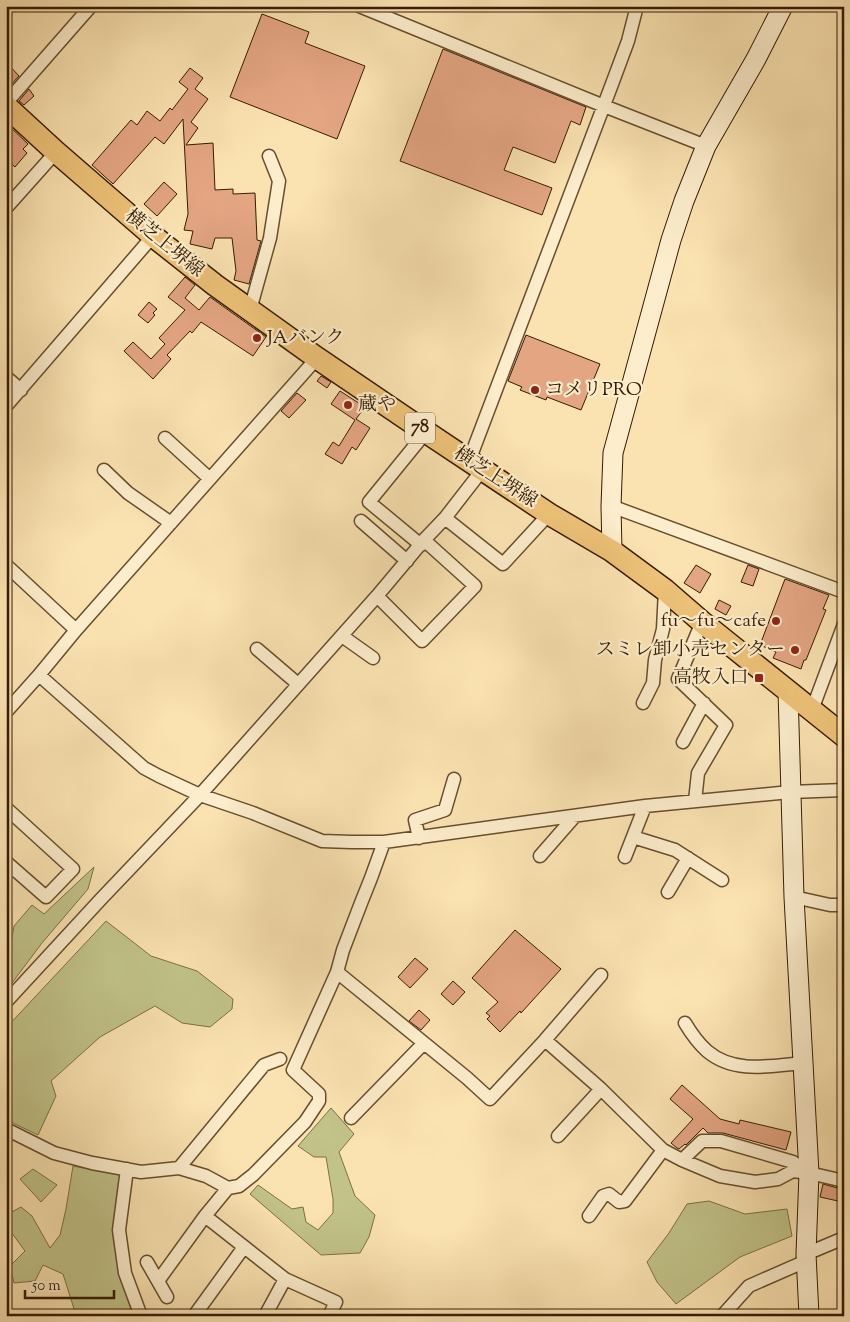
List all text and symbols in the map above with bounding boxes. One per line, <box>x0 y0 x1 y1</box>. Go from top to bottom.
street label: 横芝上堺線 <box>119 204 209 284</box>
place label: JAバンク <box>266 325 345 352</box>
marker: JAバンク <box>251 332 263 344</box>
place label: コメリPRO <box>545 377 642 404</box>
marker: コメリPRO <box>529 384 541 396</box>
place label: 蔵や <box>358 392 396 419</box>
marker: 蔵や <box>342 399 354 411</box>
road number: 78 <box>405 412 435 443</box>
street label: 横芝上堺線 <box>448 441 542 515</box>
place label: fu～fu～cafe <box>661 608 766 635</box>
marker: fu～fu～cafe <box>770 615 782 627</box>
place label: スミレ卸小売センター <box>596 637 785 664</box>
marker: スミレ卸小売センター <box>789 644 801 656</box>
place label: 高牧入口 <box>673 665 749 692</box>
marker: 高牧入口 <box>753 672 765 684</box>
scale bar <box>25 1267 114 1299</box>
text: 50 m <box>31 1276 61 1297</box>

